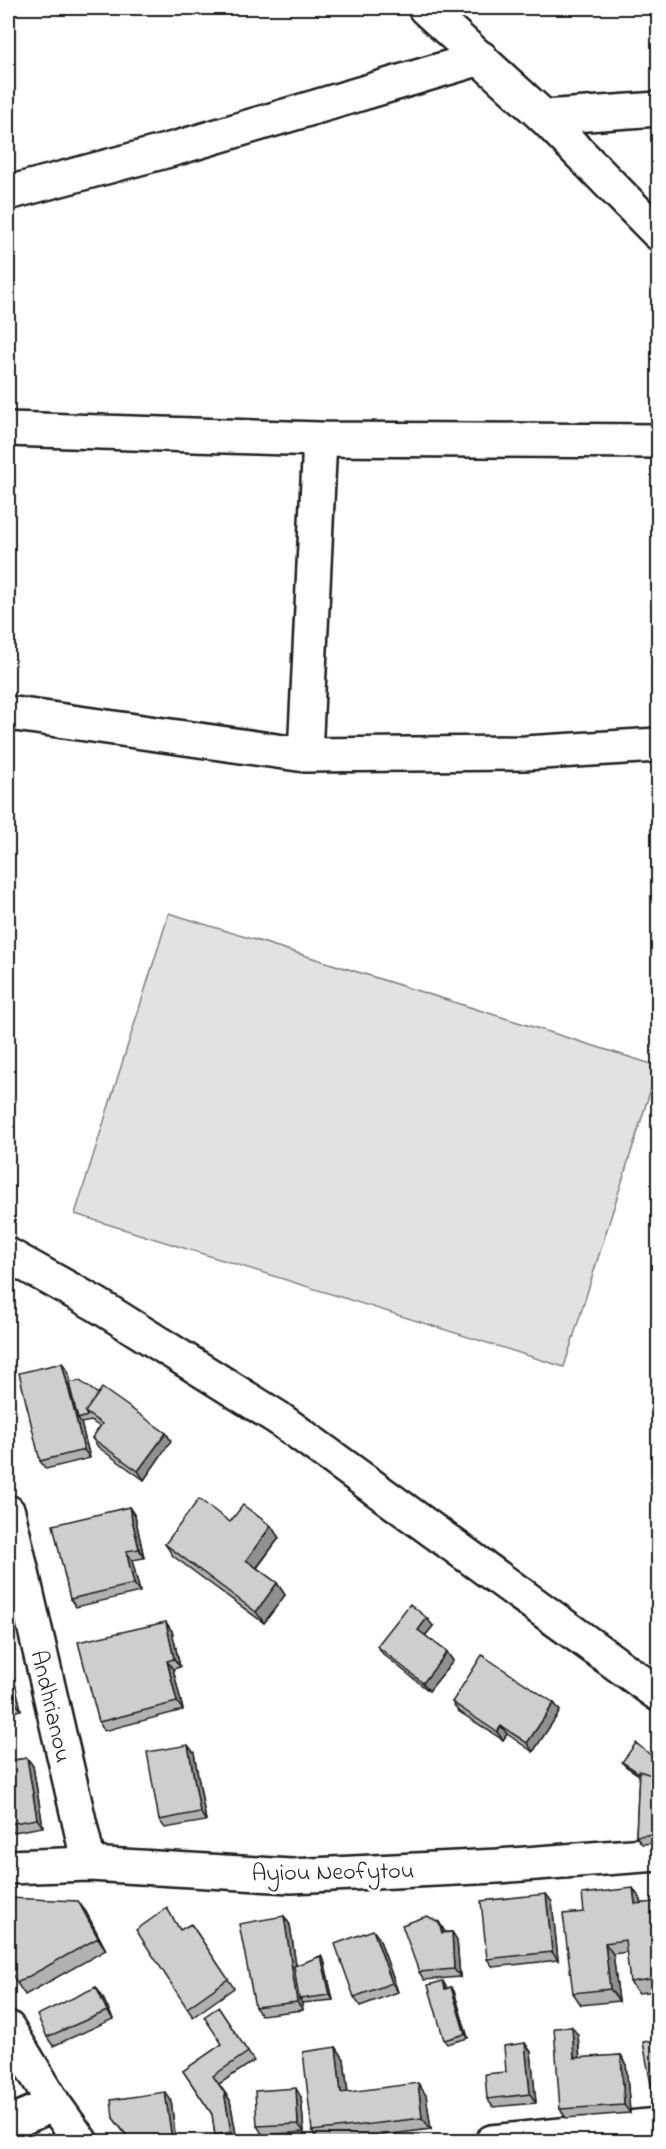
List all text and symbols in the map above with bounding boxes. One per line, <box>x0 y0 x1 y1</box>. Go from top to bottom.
street label: Andhrianou <box>20 1647 79 1766</box>
street label: Ayiou Neofytou <box>251 1855 415 1893</box>

